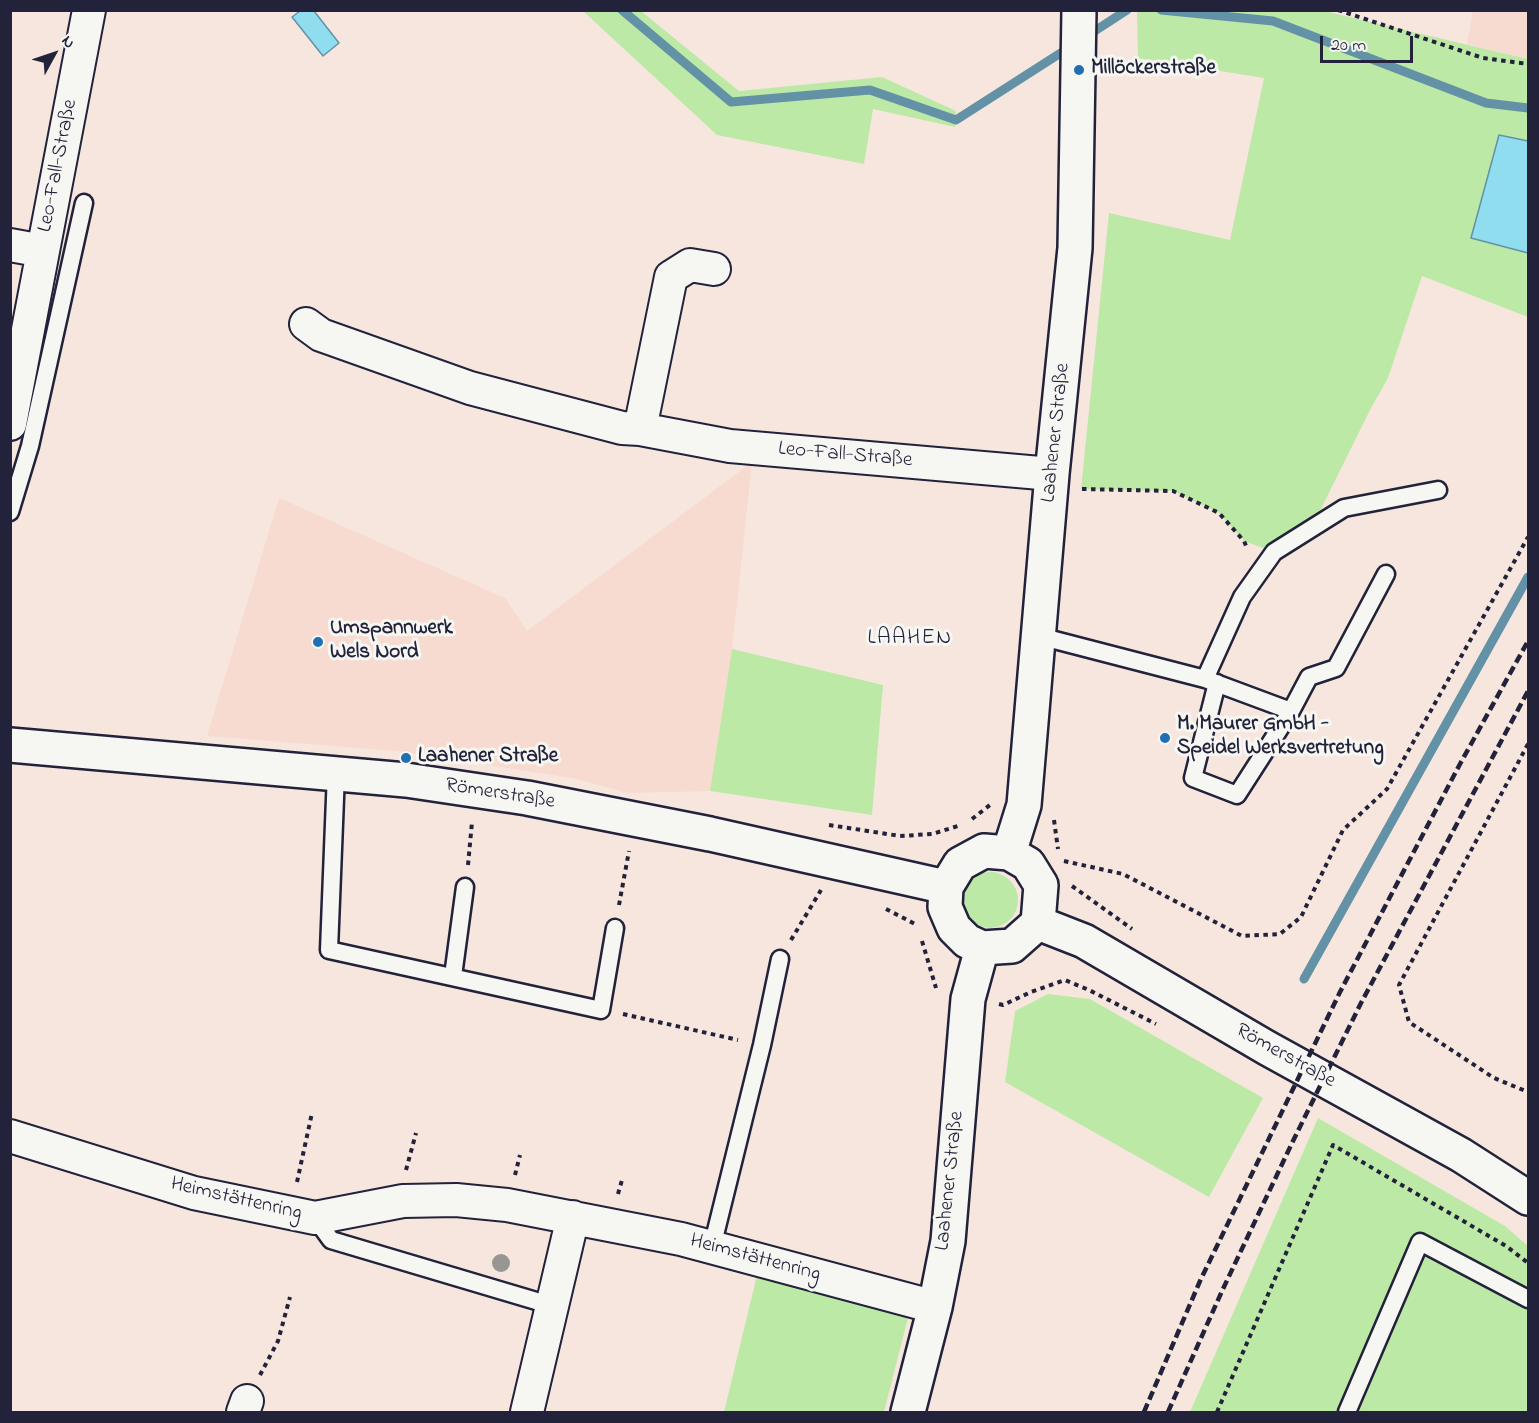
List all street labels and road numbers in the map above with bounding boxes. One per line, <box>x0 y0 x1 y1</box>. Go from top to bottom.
street label: Leo-Fall-Straße <box>34 98 84 234</box>
street label: Laahener Straße <box>1037 362 1077 504</box>
street label: Leo-Fall-Straße <box>777 438 913 474</box>
street label: Römerstraße <box>443 774 557 816</box>
street label: Römerstraße <box>1230 1019 1340 1095</box>
street label: Laahener Straße <box>931 1110 971 1252</box>
street label: Heimstättenring <box>168 1173 304 1227</box>
street label: Heimstättenring <box>687 1229 823 1289</box>

